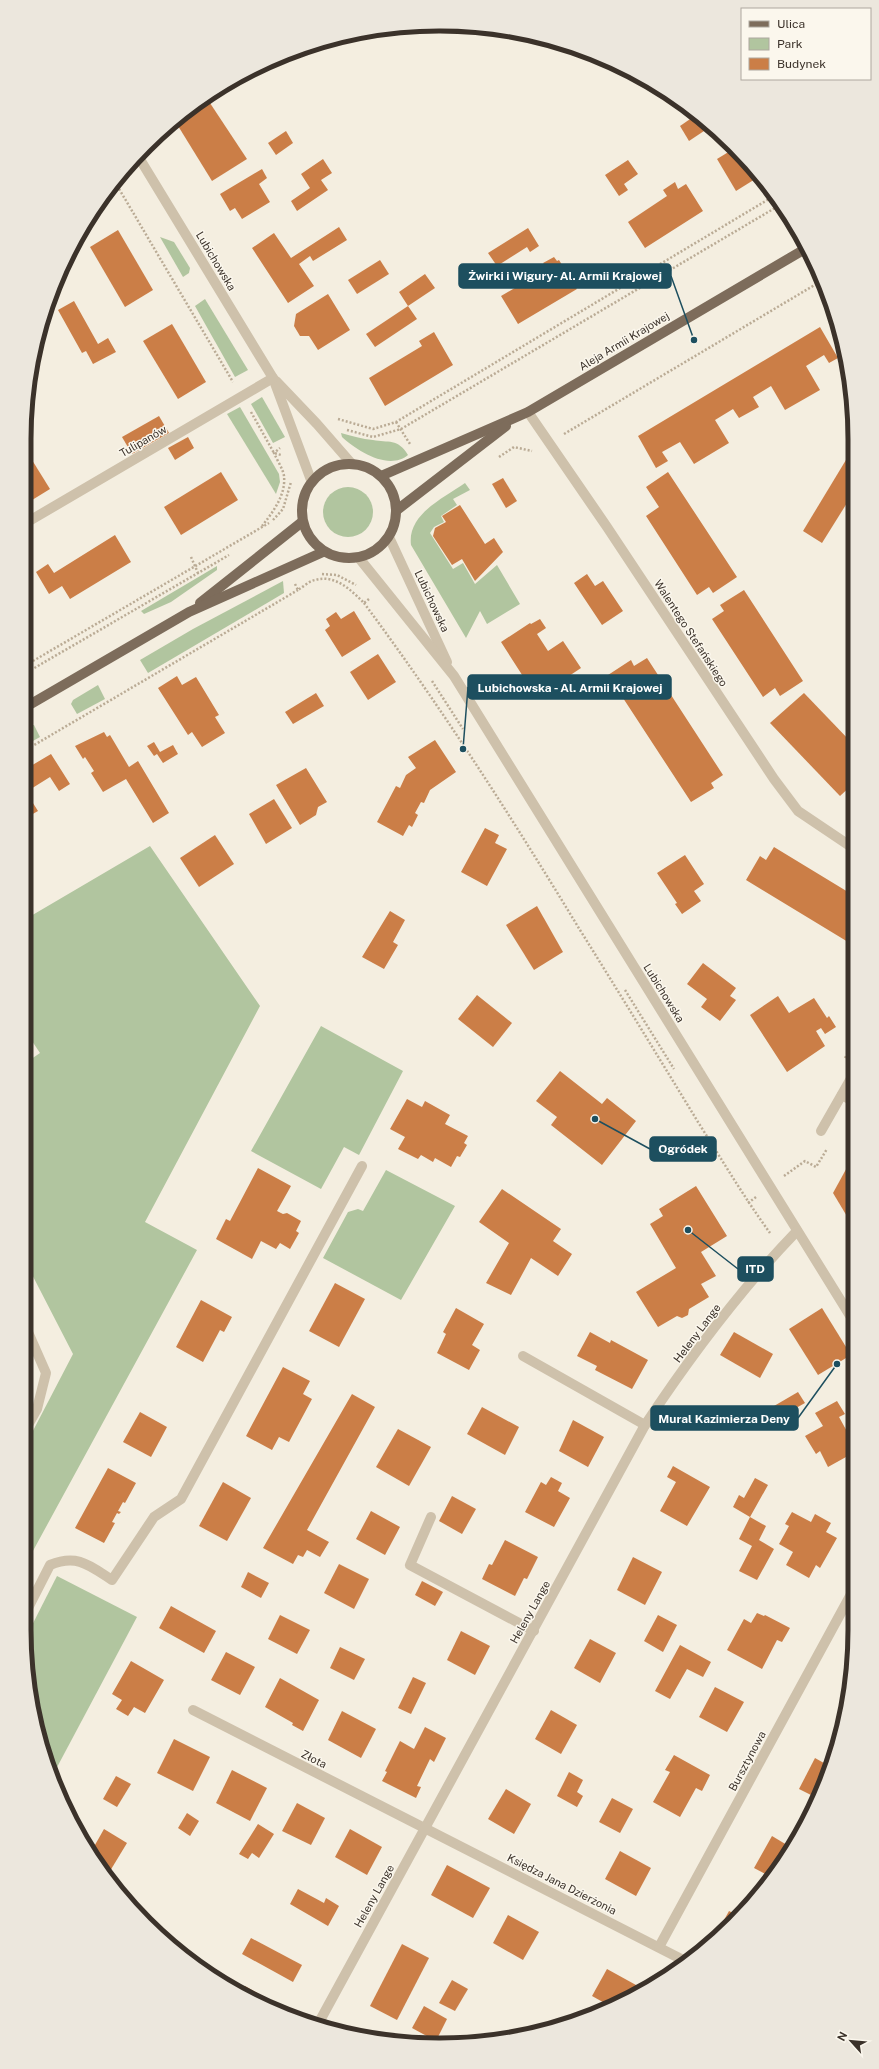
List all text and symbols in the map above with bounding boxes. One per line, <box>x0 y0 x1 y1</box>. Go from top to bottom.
legend <box>741 8 871 80</box>
text: Ulica <box>777 17 805 31</box>
text: Park <box>777 37 803 51</box>
text: Budynek <box>777 57 826 71</box>
street label: Lubichowska <box>194 229 238 293</box>
callout: Żwirki i Wigury- Al. Armii Krajowej <box>459 264 671 288</box>
text: Żwirki i Wigury- Al. Armii Krajowej <box>468 269 662 283</box>
street label: Aleja Armii Krajowej <box>577 309 671 373</box>
street label: Tulipanów <box>117 423 169 459</box>
street label: Lubichowska <box>412 568 452 634</box>
street label: Walentego Stefańskiego <box>652 577 730 689</box>
callout: Lubichowska - Al. Armii Krajowej <box>468 675 671 699</box>
text: Lubichowska - Al. Armii Krajowej <box>477 681 663 695</box>
street label: Lubichowska <box>641 962 687 1024</box>
callout: Ogródek <box>650 1137 716 1161</box>
text: Ogródek <box>658 1142 708 1156</box>
callout: ITD <box>738 1257 773 1281</box>
text: ITD <box>745 1262 765 1276</box>
street label: Heleny Lange <box>671 1301 723 1365</box>
callout: Mural Kazimierza Deny <box>651 1406 798 1430</box>
text: Mural Kazimierza Deny <box>658 1412 790 1426</box>
street label: Heleny Lange <box>508 1578 552 1646</box>
street label: Bursztynowa <box>726 1729 768 1793</box>
street label: Złota <box>299 1748 329 1770</box>
street label: Księdza Jana Dzierżonia <box>505 1851 619 1917</box>
street label: Heleny Lange <box>352 1862 396 1930</box>
north arrow <box>831 2021 871 2061</box>
text: N <box>835 2030 849 2043</box>

